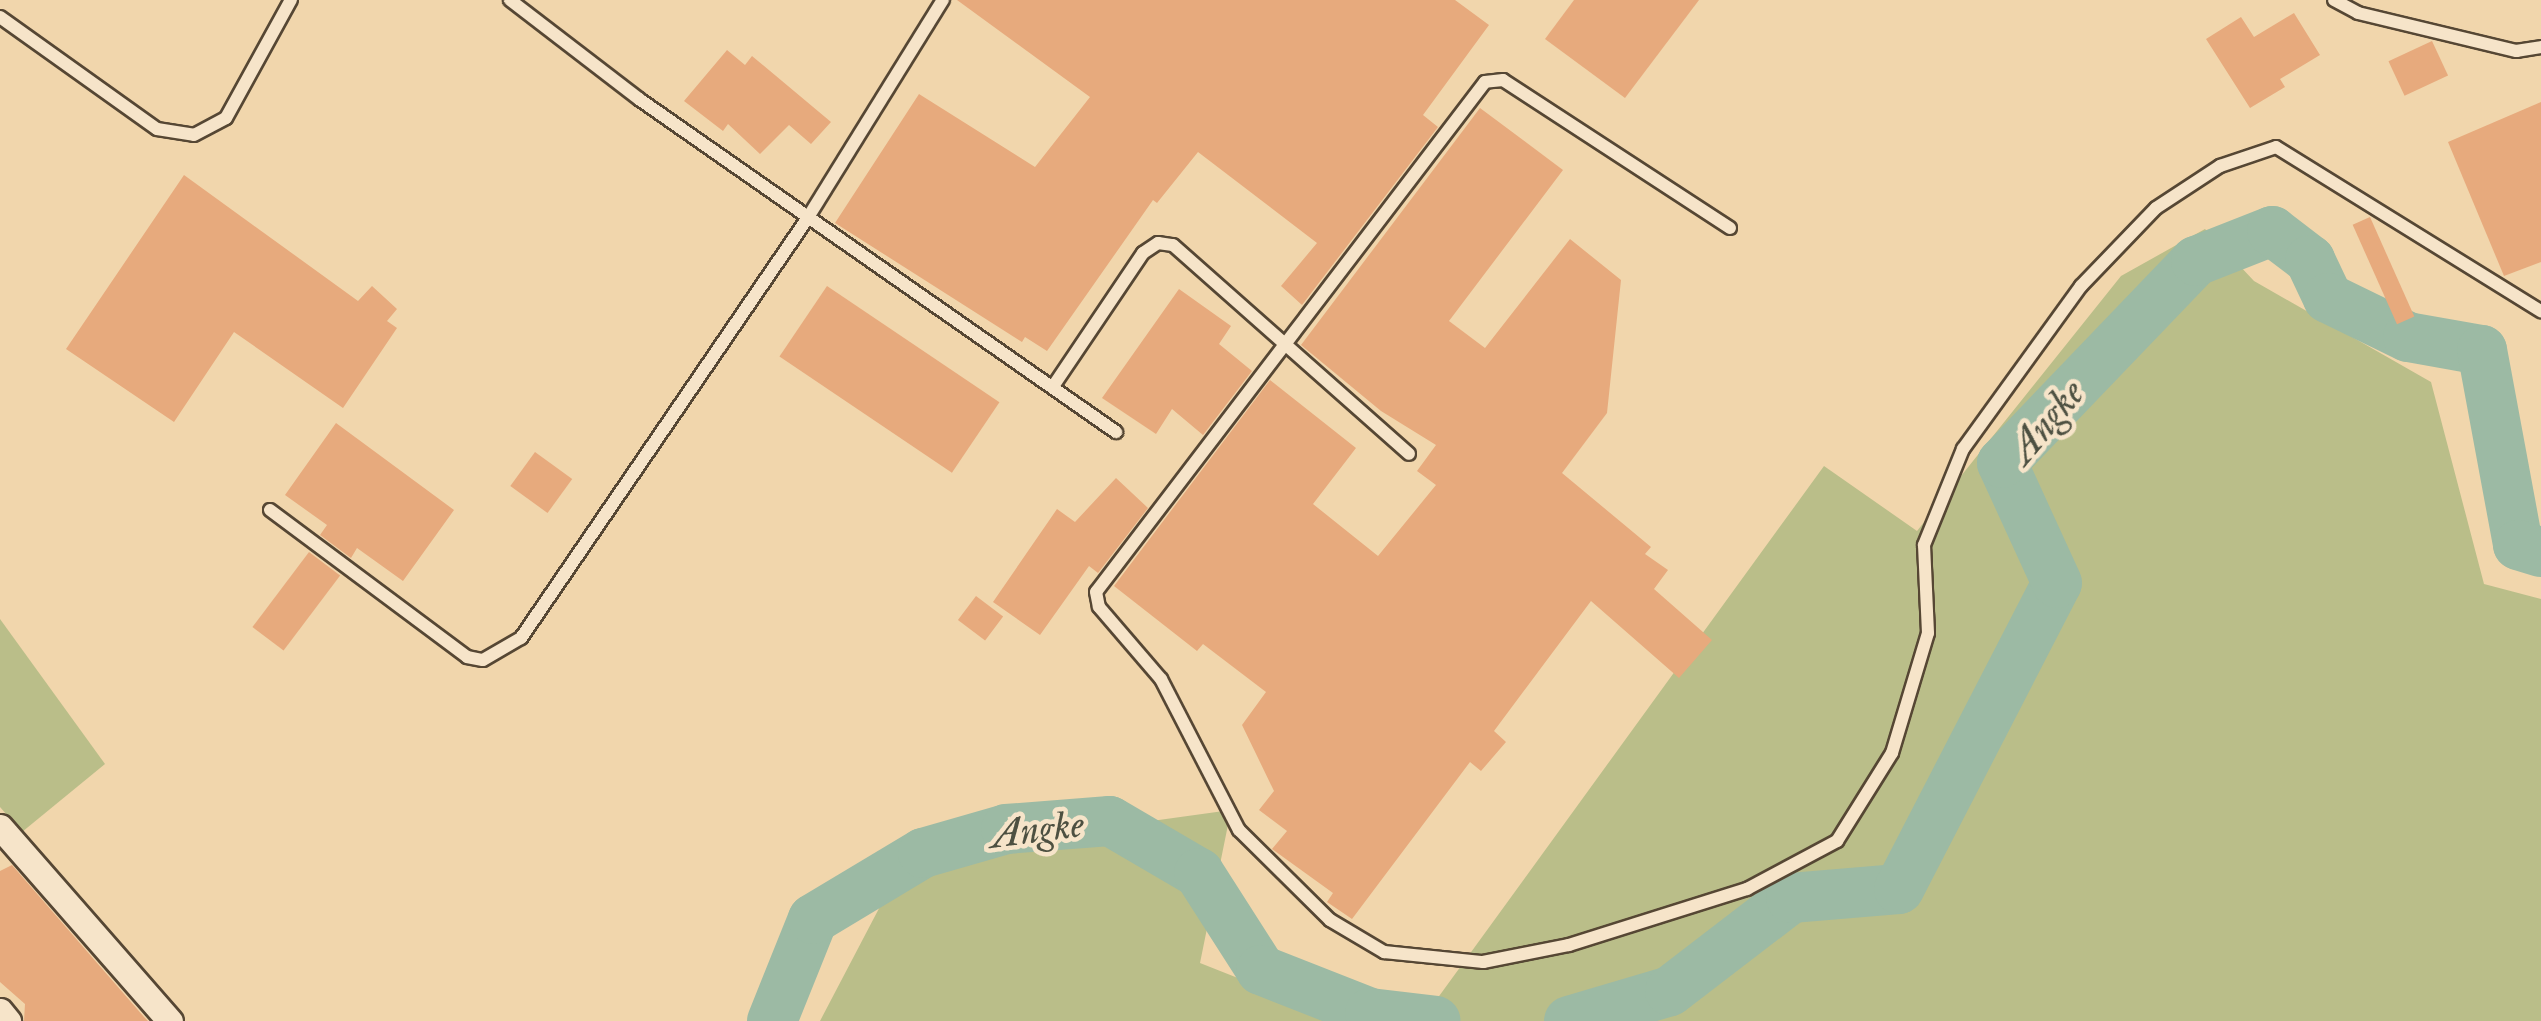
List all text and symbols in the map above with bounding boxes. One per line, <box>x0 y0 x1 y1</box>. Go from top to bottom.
water label: Angke <box>1998 371 2096 473</box>
water label: Angke <box>988 800 1086 860</box>

